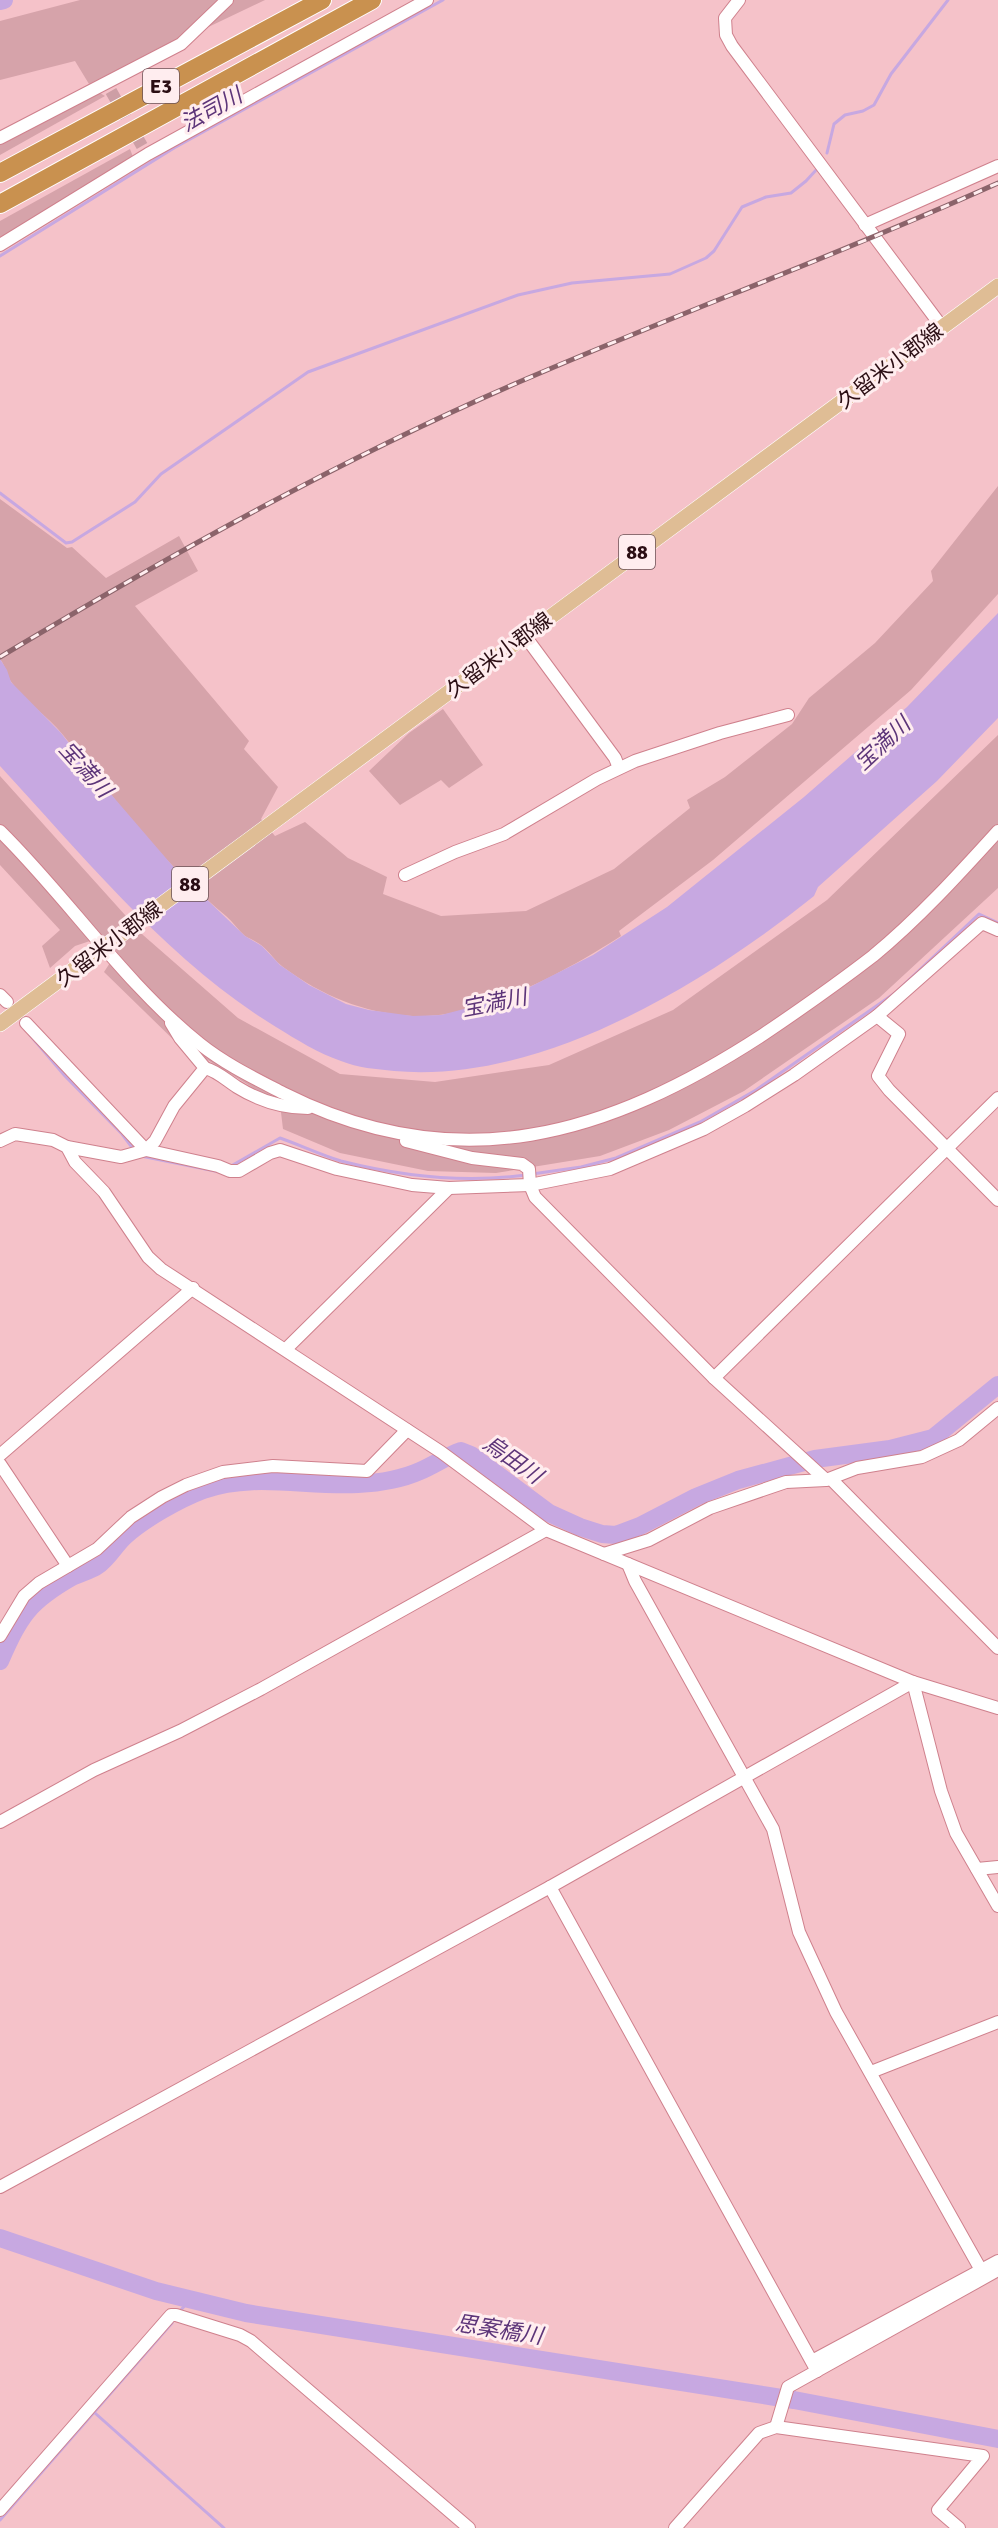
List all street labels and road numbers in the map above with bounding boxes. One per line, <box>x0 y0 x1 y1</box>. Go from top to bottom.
road number: E3 <box>143 69 179 103</box>
street label: 久留米小郡線 <box>832 318 948 414</box>
road number: 88 <box>619 535 655 569</box>
street label: 久留米小郡線 <box>441 607 557 703</box>
road number: 88 <box>172 867 208 901</box>
street label: 久留米小郡線 <box>51 896 167 992</box>

